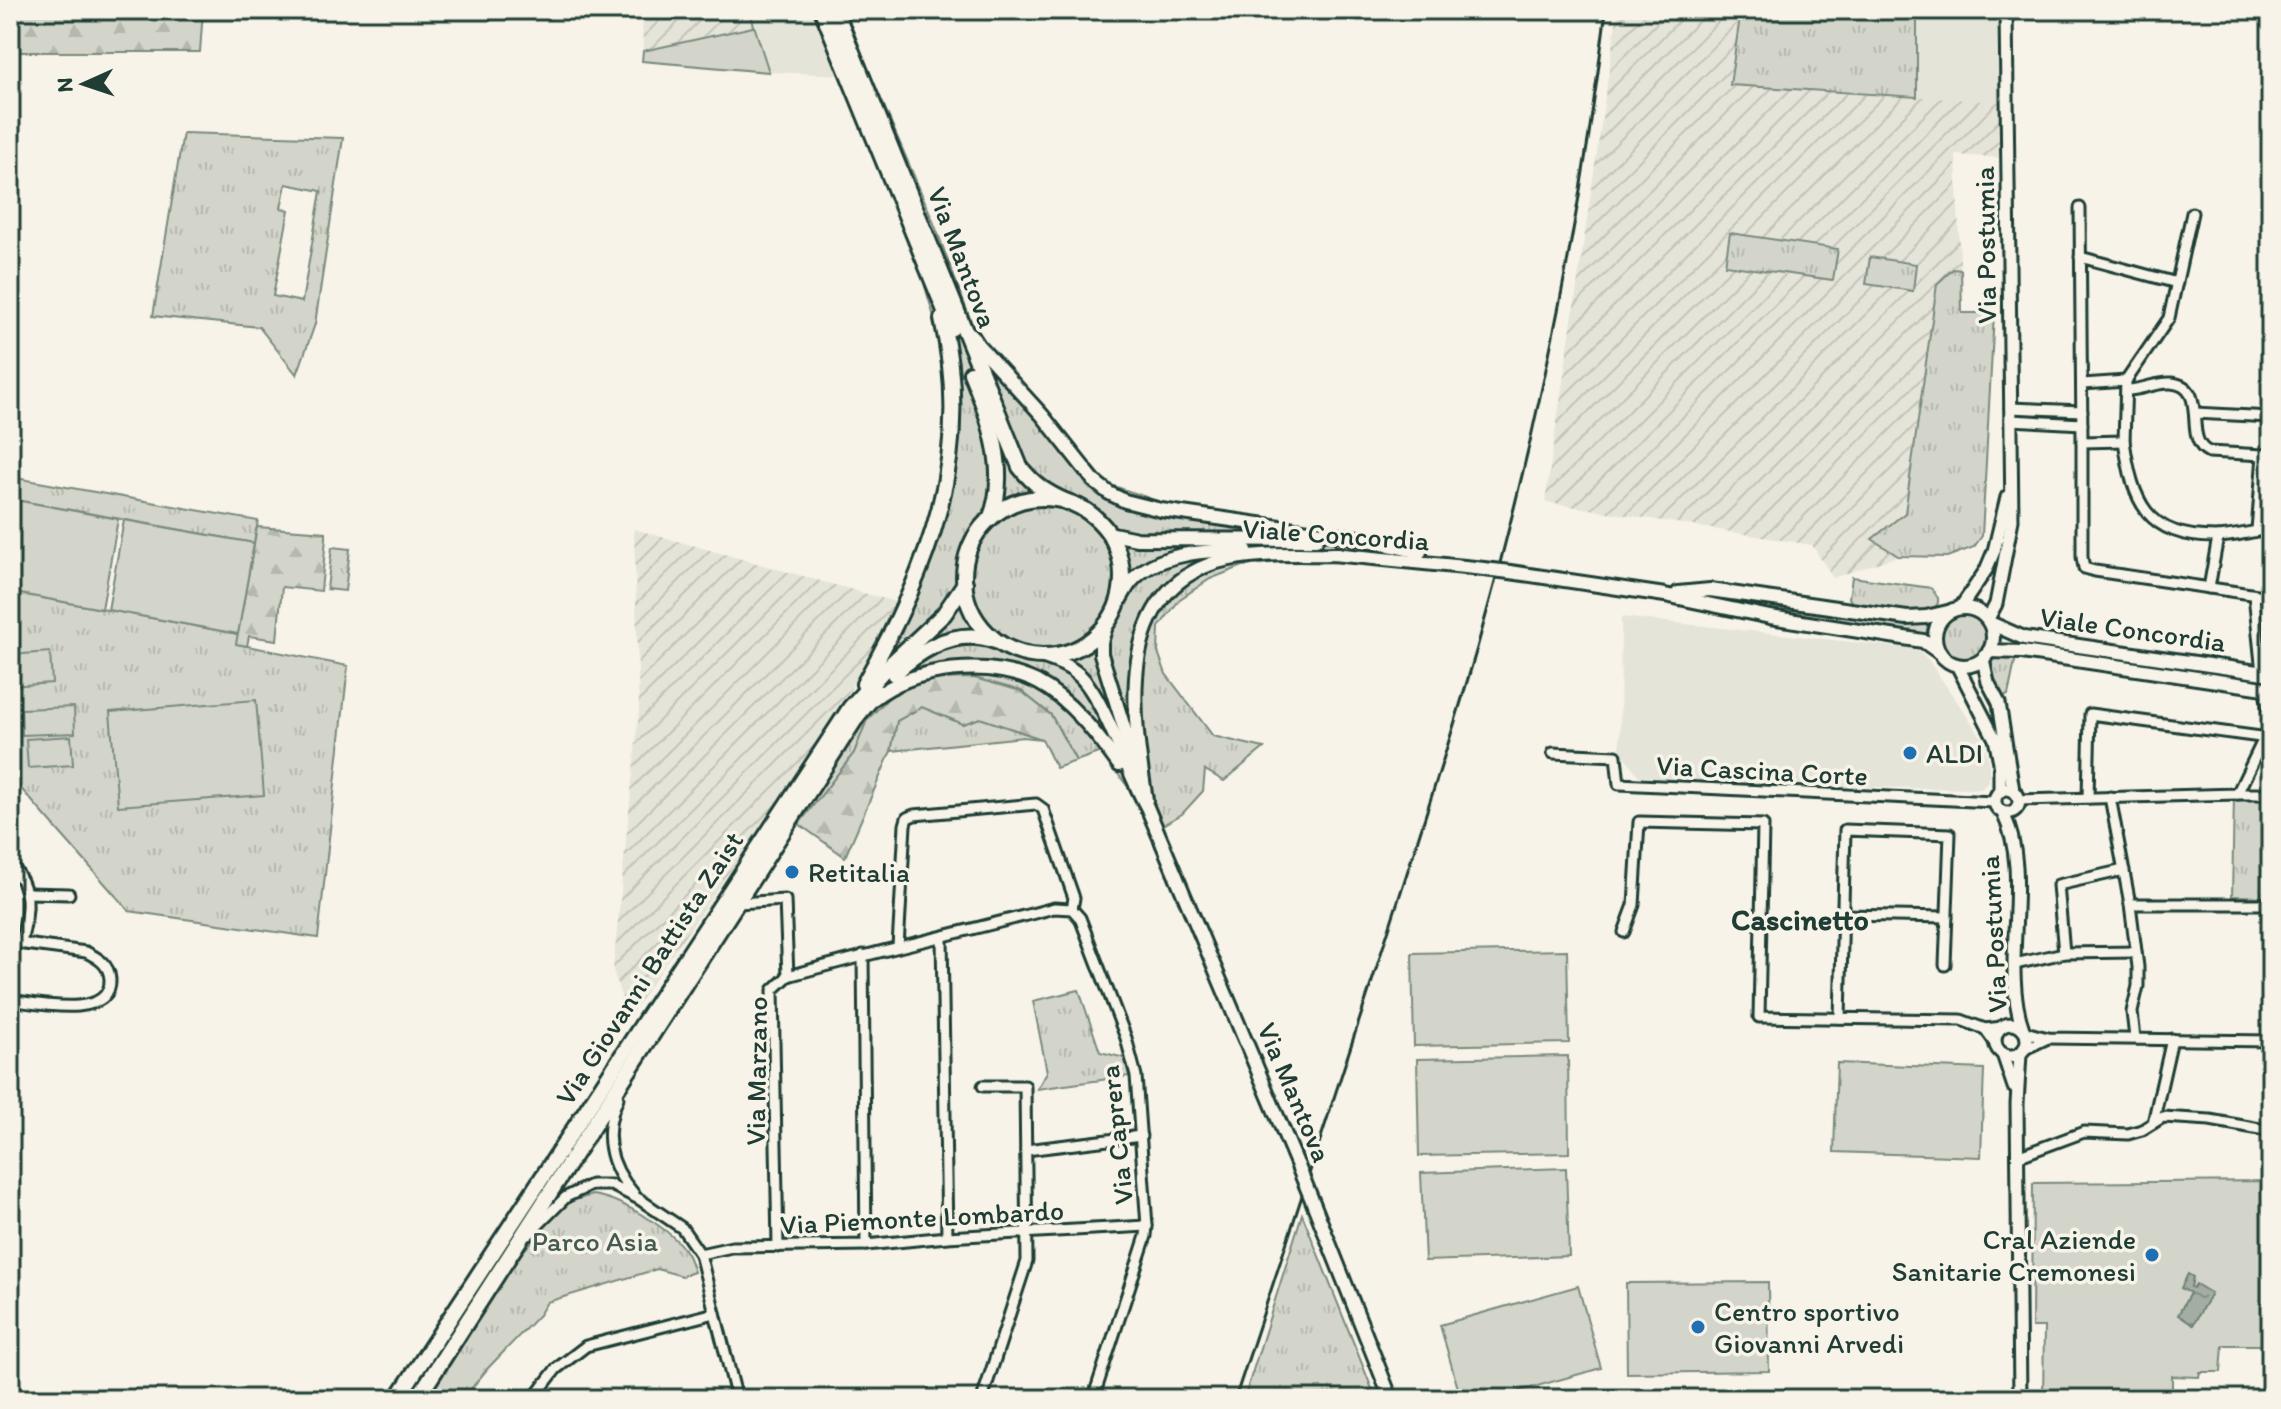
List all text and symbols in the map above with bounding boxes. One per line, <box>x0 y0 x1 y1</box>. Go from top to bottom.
north arrow <box>44 44 124 124</box>
text: N <box>51 77 78 93</box>
street label: Via Postumia <box>1967 165 2003 324</box>
street label: Via Mantova <box>921 182 1006 332</box>
street label: Viale Concordia <box>1241 510 1431 558</box>
street label: Viale Concordia <box>2038 599 2229 659</box>
place label: ALDI <box>1926 736 1983 770</box>
marker: ALDI <box>1901 744 1919 762</box>
street label: Via Cascina Corte <box>1655 747 1869 793</box>
street label: Via Giovanni Battista Zaist <box>548 825 750 1111</box>
street label: Via Postumia <box>1972 854 2014 1014</box>
place label: Retitalia <box>808 855 910 889</box>
marker: Retitalia <box>783 863 801 881</box>
district label: Cascinetto <box>1731 901 1869 938</box>
street label: Via Marzano <box>738 996 774 1146</box>
street label: Via Mantova <box>1250 1017 1340 1167</box>
street label: Via Caprera <box>1092 1063 1140 1206</box>
street label: Via Piemonte Lombardo <box>779 1193 1065 1241</box>
place label: Cral Aziende Sanitarie Cremonesi <box>1892 1222 2136 1288</box>
park label: Parco Asia <box>532 1224 659 1258</box>
marker: Cral Aziende Sanitarie Cremonesi <box>2143 1246 2161 1264</box>
place label: Centro sportivo Giovanni Arvedi <box>1714 1294 1904 1360</box>
marker: Centro sportivo Giovanni Arvedi <box>1689 1318 1707 1336</box>

